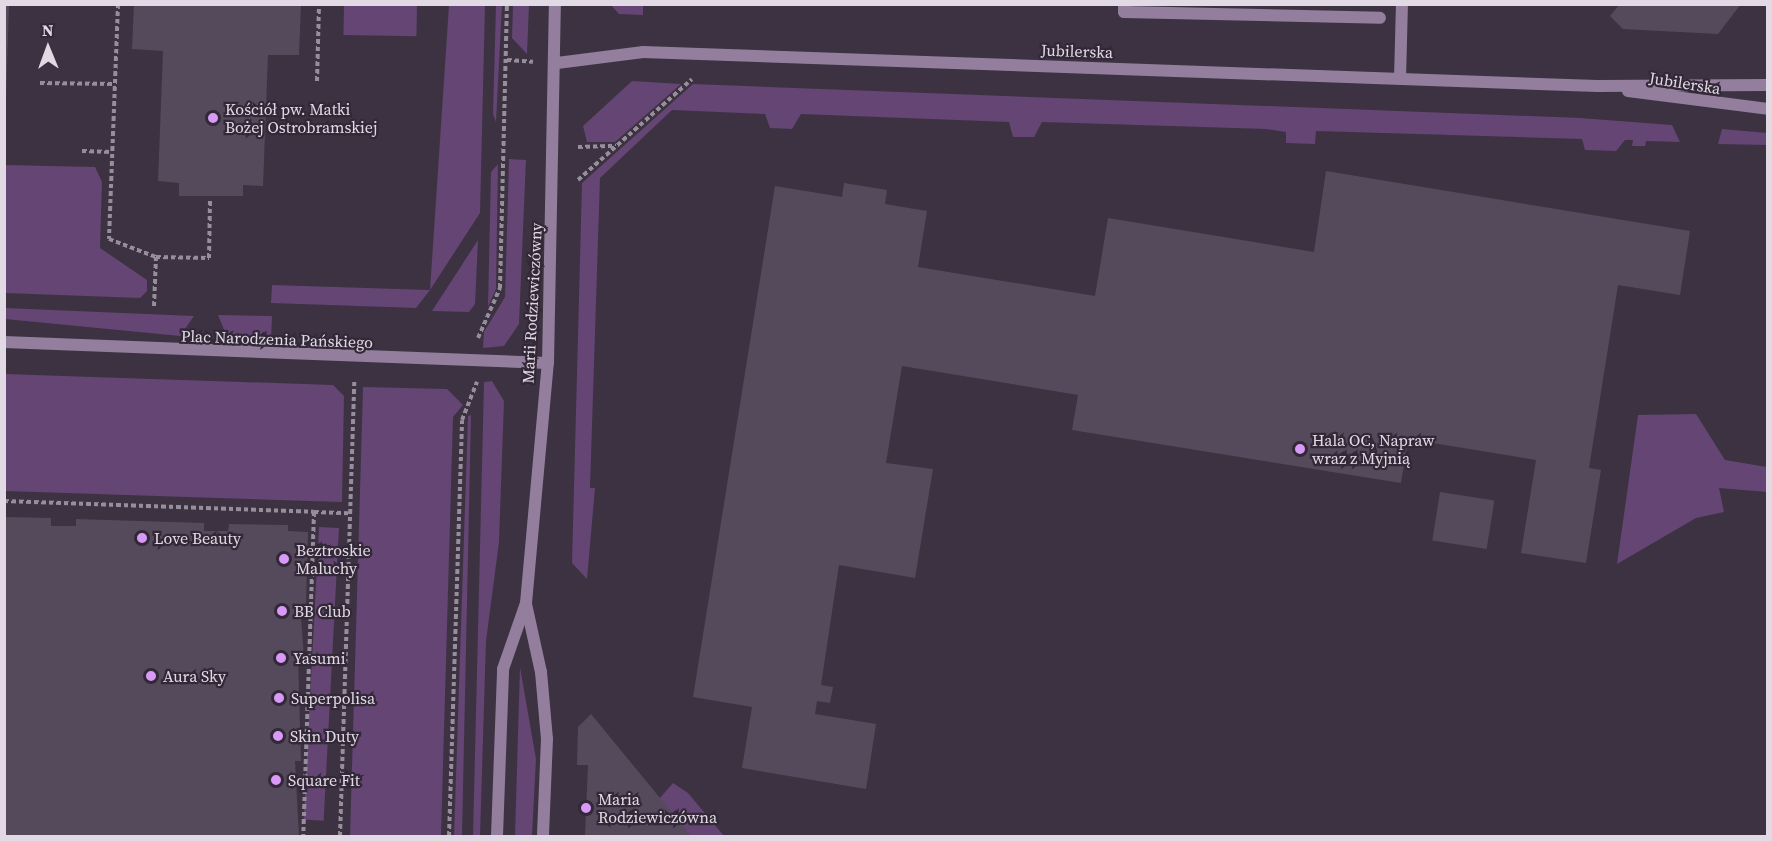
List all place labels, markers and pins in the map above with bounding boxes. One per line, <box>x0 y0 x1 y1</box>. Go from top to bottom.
place label: Kościół pw. Matki Bożej Ostrobramskiej <box>225 99 377 137</box>
marker: Kościół pw. Matki Bożej Ostrobramskiej <box>206 111 220 125</box>
place label: Hala OC, Napraw wraz z Myjnią <box>1312 430 1434 468</box>
marker: Hala OC, Napraw wraz z Myjnią <box>1293 442 1307 456</box>
place label: Love Beauty <box>154 528 241 548</box>
marker: Love Beauty <box>135 531 149 545</box>
place label: Beztroskie Maluchy <box>296 540 371 578</box>
marker: Beztroskie Maluchy <box>277 552 291 566</box>
place label: BB Club <box>294 601 351 621</box>
marker: BB Club <box>275 604 289 618</box>
place label: Yasumi <box>293 648 345 668</box>
marker: Yasumi <box>274 651 288 665</box>
place label: Aura Sky <box>163 666 226 686</box>
marker: Aura Sky <box>144 669 158 683</box>
place label: Superpolisa <box>291 688 375 708</box>
marker: Superpolisa <box>272 691 286 705</box>
place label: Skin Duty <box>290 726 359 746</box>
marker: Skin Duty <box>271 729 285 743</box>
place label: Square Fit <box>288 770 360 790</box>
marker: Square Fit <box>269 773 283 787</box>
place label: Maria Rodziewiczówna <box>598 789 717 827</box>
marker: Maria Rodziewiczówna <box>579 801 593 815</box>

